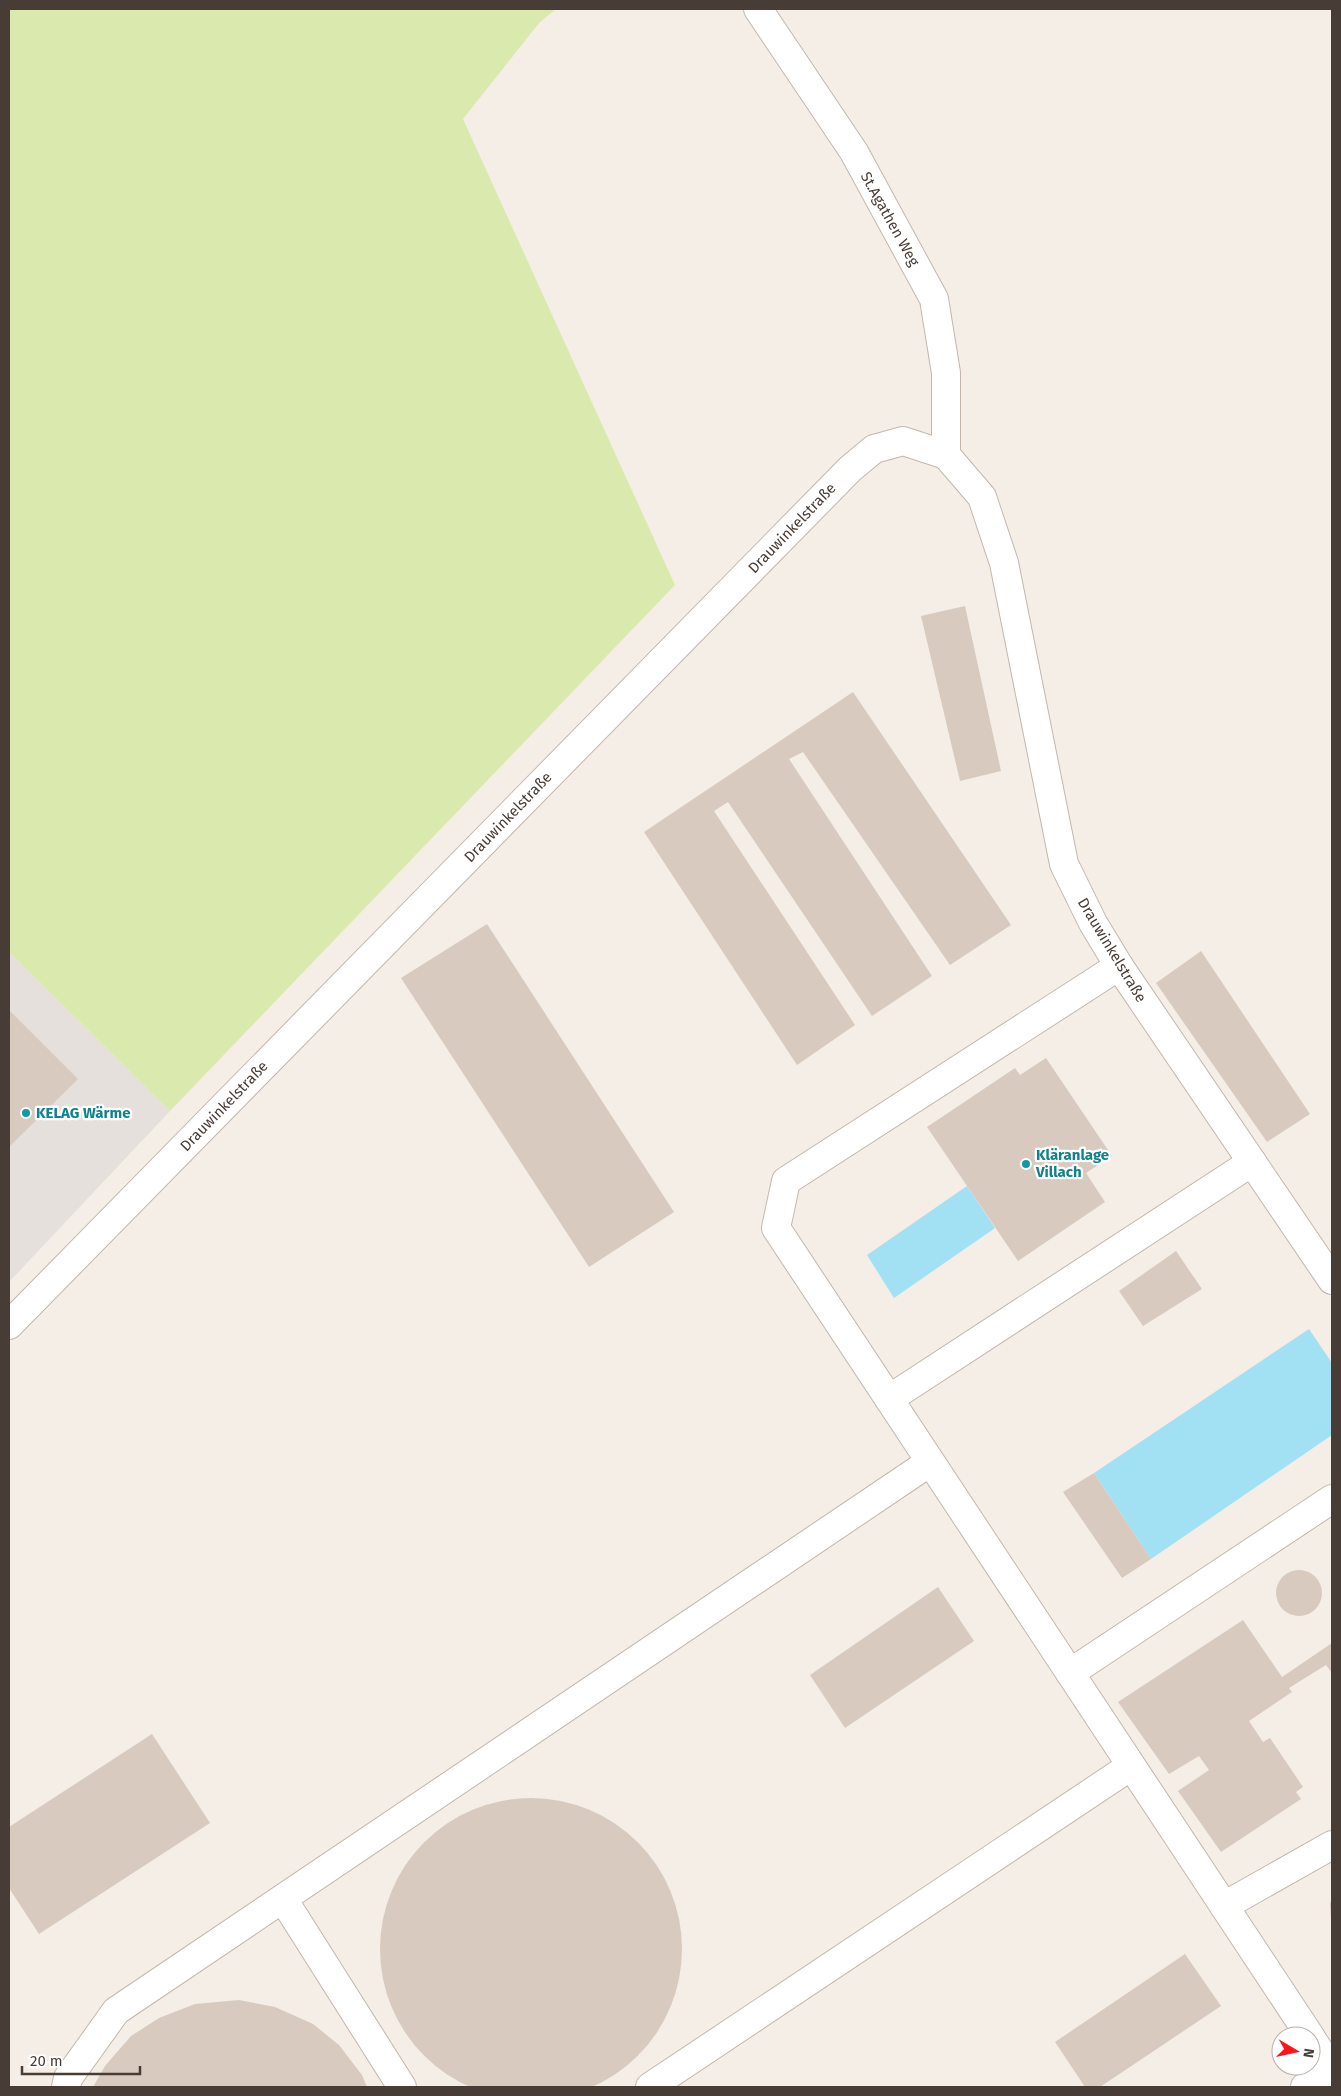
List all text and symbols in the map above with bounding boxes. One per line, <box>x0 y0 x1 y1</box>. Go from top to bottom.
street label: St.Agathen Weg <box>857 169 923 269</box>
street label: Drauwinkelstraße <box>744 479 840 577</box>
street label: Drauwinkelstraße <box>460 768 556 866</box>
street label: Drauwinkelstraße <box>1074 895 1150 1005</box>
street label: Drauwinkelstraße <box>176 1057 272 1155</box>
place label: KELAG Wärme <box>36 1104 130 1122</box>
marker: KELAG Wärme <box>20 1107 32 1119</box>
place label: Kläranlage Villach <box>1035 1146 1109 1181</box>
marker: Kläranlage Villach <box>1020 1158 1032 1170</box>
north arrow <box>1271 2026 1321 2076</box>
scale bar <box>22 2044 140 2076</box>
text: N <box>1299 2047 1317 2059</box>
text: 20 m <box>30 2052 63 2070</box>

